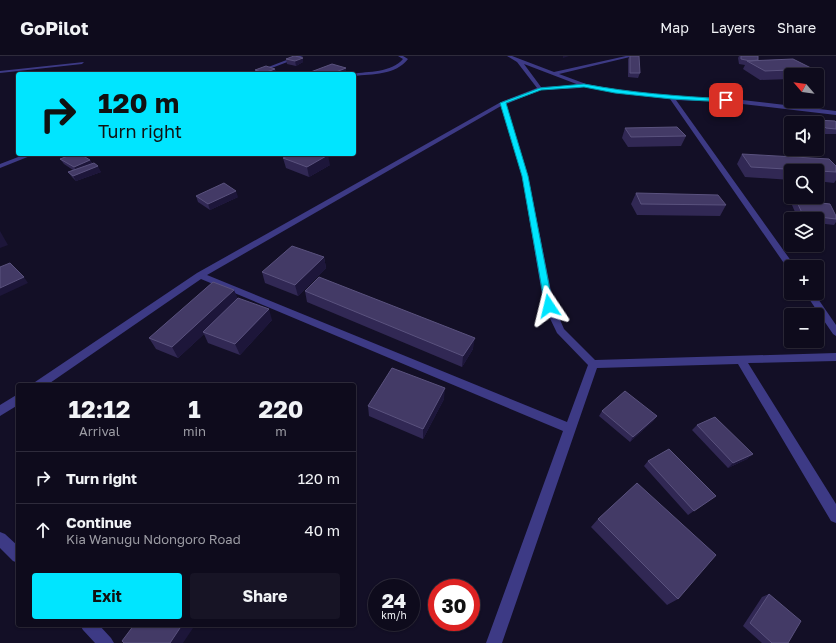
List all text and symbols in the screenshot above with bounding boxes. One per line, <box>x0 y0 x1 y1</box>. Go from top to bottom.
text: GoPilot <box>20 16 88 39</box>
text: Map <box>660 19 689 36</box>
text: Layers <box>711 19 755 36</box>
text: Share <box>777 19 816 36</box>
north arrow <box>784 68 824 108</box>
map controls <box>784 68 824 348</box>
pin <box>709 83 743 117</box>
text: 120 m <box>98 86 179 119</box>
icon: right <box>32 88 84 140</box>
icon: arrive <box>715 89 737 111</box>
button: sound <box>784 116 824 156</box>
text: Turn right <box>98 120 182 142</box>
button: search <box>784 164 824 204</box>
button: layers <box>784 212 824 252</box>
button: + <box>784 260 824 300</box>
position arrow <box>528 285 570 327</box>
button: − <box>784 308 824 348</box>
text: 12:12 <box>69 394 130 423</box>
text: 1 <box>188 394 201 423</box>
text: 220 <box>259 394 303 423</box>
text: Arrival <box>79 423 120 439</box>
text: min <box>183 423 206 439</box>
text: m <box>275 423 287 439</box>
icon: right <box>32 467 54 489</box>
text: Turn right <box>66 469 137 487</box>
text: 120 m <box>298 469 340 487</box>
text: Continue <box>66 513 132 531</box>
icon: ahead <box>32 519 54 541</box>
text: 40 m <box>305 521 340 539</box>
text: Kia Wanugu Ndongoro Road <box>66 531 241 547</box>
button: Exit <box>32 573 182 619</box>
button: Share <box>190 573 340 619</box>
speed limit sign: 30 <box>428 579 480 631</box>
text: 24 <box>382 588 406 612</box>
text: km/h <box>381 609 407 621</box>

